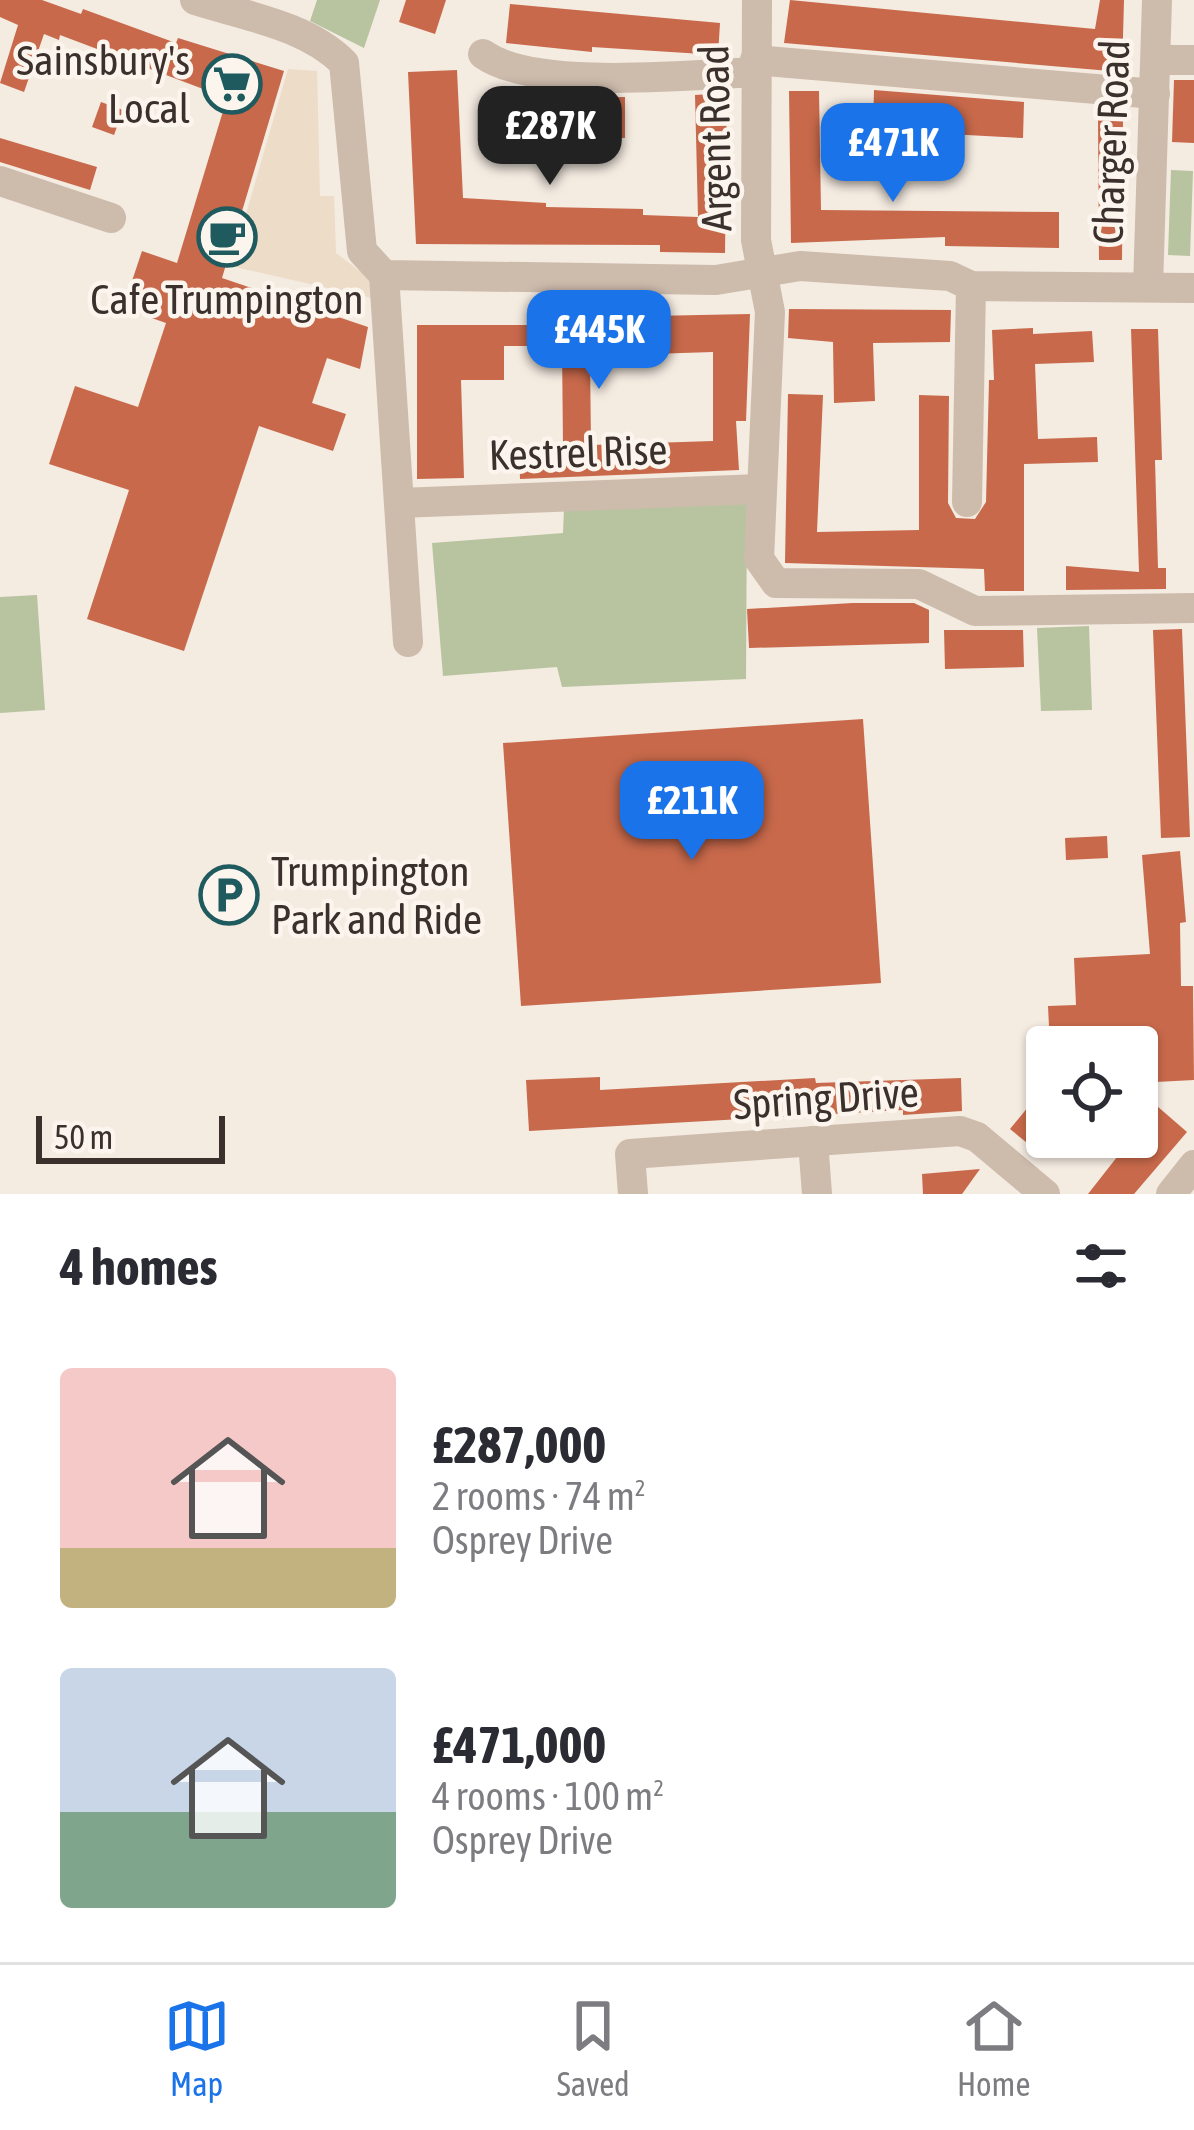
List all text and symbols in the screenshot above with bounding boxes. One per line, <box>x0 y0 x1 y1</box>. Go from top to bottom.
place label: Sainsbury's Local <box>16 36 190 132</box>
street label: Charger Road <box>1083 39 1139 245</box>
street label: Argent Road <box>689 44 741 232</box>
supermarket icon: Sainsbury's Local <box>201 53 263 115</box>
pin: £287K <box>466 86 634 188</box>
text: £287K <box>505 103 595 147</box>
pin: £471K <box>809 103 977 205</box>
text: £471K <box>848 120 938 164</box>
cafe icon: Cafe Trumpington <box>196 206 258 268</box>
place label: Cafe Trumpington <box>90 275 364 323</box>
pin: £445K <box>515 290 683 392</box>
text: £445K <box>554 307 644 351</box>
street label: Kestrel Rise <box>488 425 668 479</box>
pin: £211K <box>608 761 776 863</box>
text: £211K <box>647 778 737 822</box>
place label: Trumpington Park and Ride <box>271 847 482 943</box>
parking icon: Trumpington Park and Ride <box>198 864 260 926</box>
map controls <box>1026 1026 1158 1158</box>
button: locate <box>1026 1026 1158 1158</box>
street label: Spring Drive <box>732 1068 920 1128</box>
scale bar <box>36 1110 225 1163</box>
text: 50 m <box>54 1118 113 1156</box>
icon: filters <box>1068 1233 1134 1299</box>
text: 4 homes <box>60 1237 218 1296</box>
text: £287,000 <box>432 1415 606 1474</box>
icon: home <box>156 1416 300 1560</box>
text: 2 rooms · 74 m² <box>432 1474 646 1518</box>
text: Osprey Drive <box>432 1518 613 1562</box>
text: £471,000 <box>432 1715 606 1774</box>
icon: home <box>156 1716 300 1860</box>
text: 4 rooms · 100 m² <box>432 1774 664 1818</box>
text: Osprey Drive <box>432 1818 613 1862</box>
tab: Map <box>164 1993 230 2103</box>
tab: Saved <box>557 1993 630 2103</box>
tab: Home <box>957 1993 1030 2103</box>

